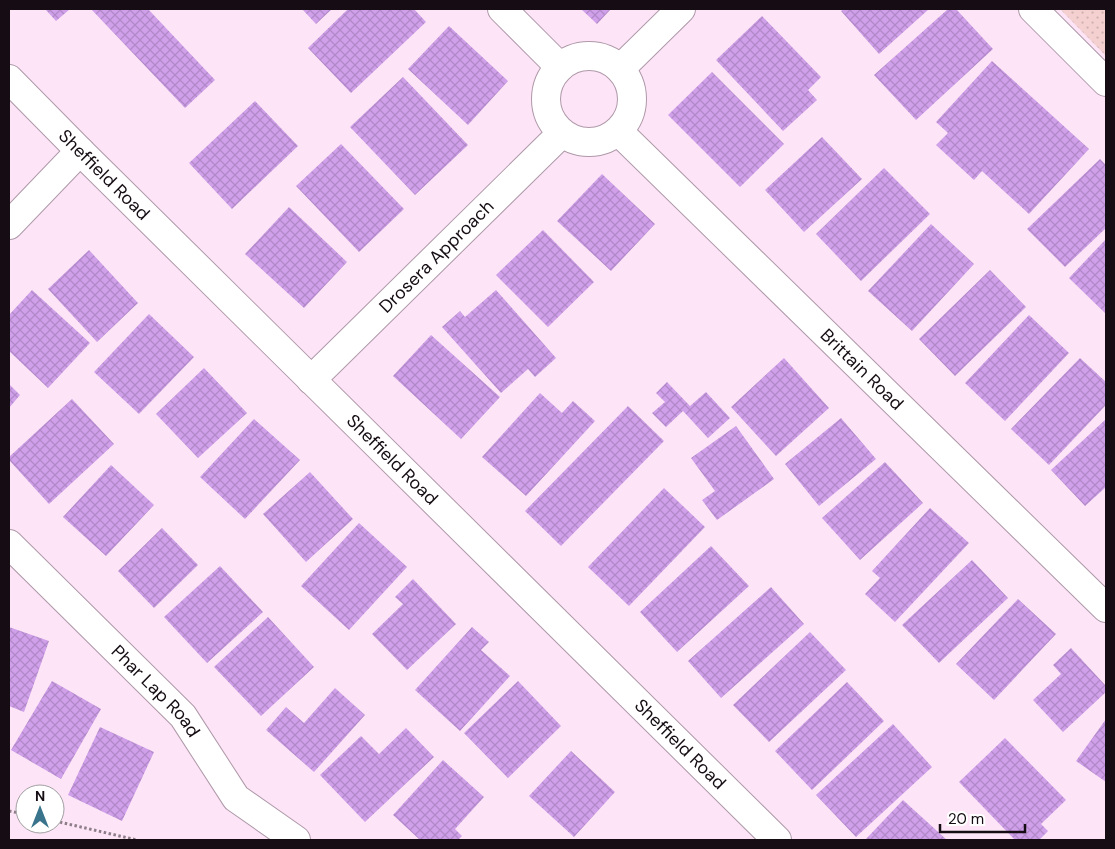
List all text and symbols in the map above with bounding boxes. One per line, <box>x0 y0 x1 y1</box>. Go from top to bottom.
street label: Sheffield Road <box>53 124 155 225</box>
street label: Drosera Approach <box>374 195 499 318</box>
street label: Brittain Road <box>815 323 909 415</box>
street label: Sheffield Road <box>341 409 443 510</box>
street label: Phar Lap Road <box>106 640 206 742</box>
street label: Sheffield Road <box>629 694 731 795</box>
north arrow <box>15 784 65 834</box>
text: N <box>35 787 45 805</box>
scale bar <box>940 802 1025 834</box>
text: 20 m <box>948 809 984 829</box>

